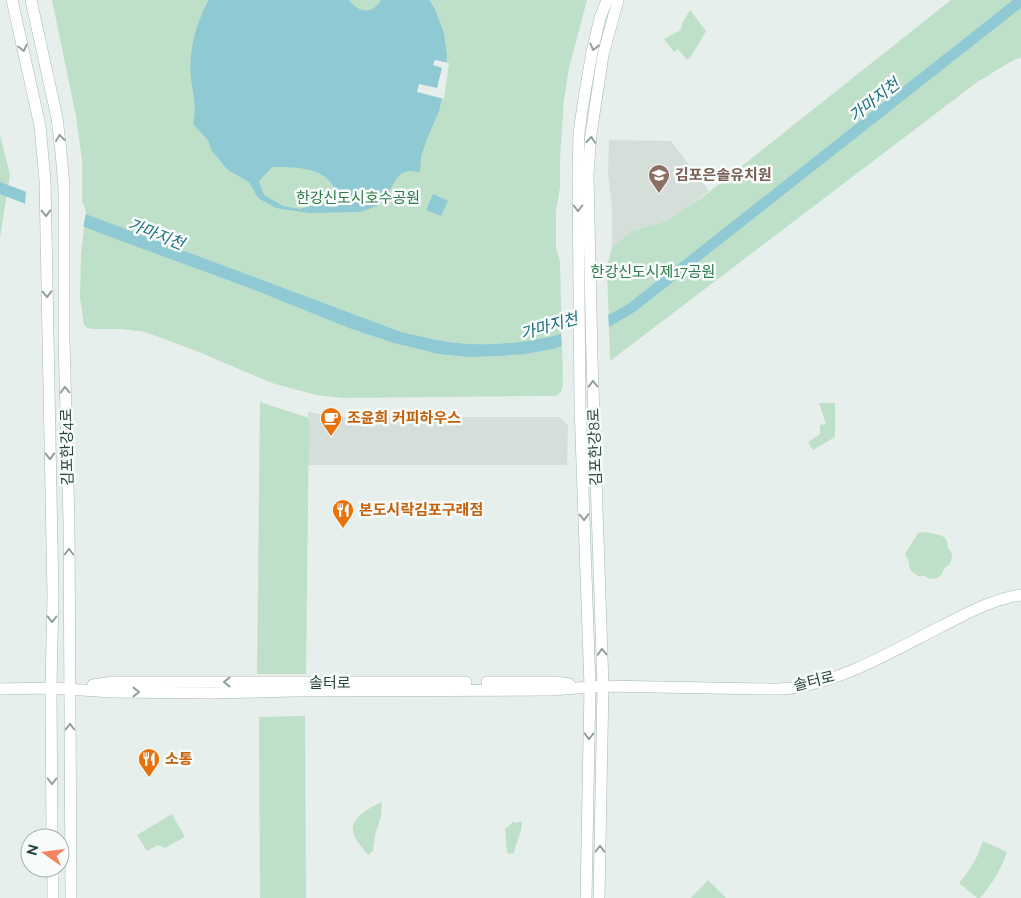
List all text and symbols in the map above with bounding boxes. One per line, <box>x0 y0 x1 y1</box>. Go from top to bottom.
one-way arrow <box>589 42 599 51</box>
one-way arrow <box>17 43 28 52</box>
water label: 가마지천 <box>845 73 905 126</box>
one-way arrow <box>55 134 66 142</box>
one-way arrow <box>585 136 596 144</box>
school or university icon: 김포은솔유치원 <box>647 163 671 194</box>
place label: 김포은솔유치원 <box>675 166 772 184</box>
park label: 한강신도시호수공원 <box>296 189 420 207</box>
one-way arrow <box>573 204 583 212</box>
one-way arrow <box>41 209 51 217</box>
water label: 가마지천 <box>125 215 189 254</box>
park label: 한강신도시제17공원 <box>591 263 715 281</box>
one-way arrow <box>42 290 52 298</box>
water label: 가마지천 <box>518 308 582 343</box>
one-way arrow <box>587 380 598 388</box>
one-way arrow <box>60 385 70 393</box>
cafe icon: 조윤희 커피하우스 <box>319 406 343 437</box>
street label: 김포한강4로 <box>57 408 77 486</box>
street label: 김포한강8로 <box>585 408 605 486</box>
place label: 조윤희 커피하우스 <box>347 409 461 427</box>
one-way arrow <box>45 452 55 460</box>
restaurant icon: 본도시락김포구래점 <box>331 498 355 529</box>
place label: 본도시락김포구래점 <box>359 501 483 519</box>
one-way arrow <box>579 514 589 522</box>
one-way arrow <box>64 548 74 556</box>
one-way arrow <box>47 615 58 623</box>
one-way arrow <box>597 648 607 656</box>
street label: 솔터로 <box>792 667 836 695</box>
street label: 솔터로 <box>309 674 351 692</box>
one-way arrow <box>223 677 230 687</box>
one-way arrow <box>132 687 140 697</box>
one-way arrow <box>65 723 75 730</box>
one-way arrow <box>584 732 594 740</box>
restaurant icon: 소통 <box>137 747 161 778</box>
place label: 소통 <box>165 750 193 768</box>
one-way arrow <box>47 778 57 785</box>
north arrow <box>20 828 70 878</box>
text: N <box>23 843 41 857</box>
one-way arrow <box>595 845 605 853</box>

